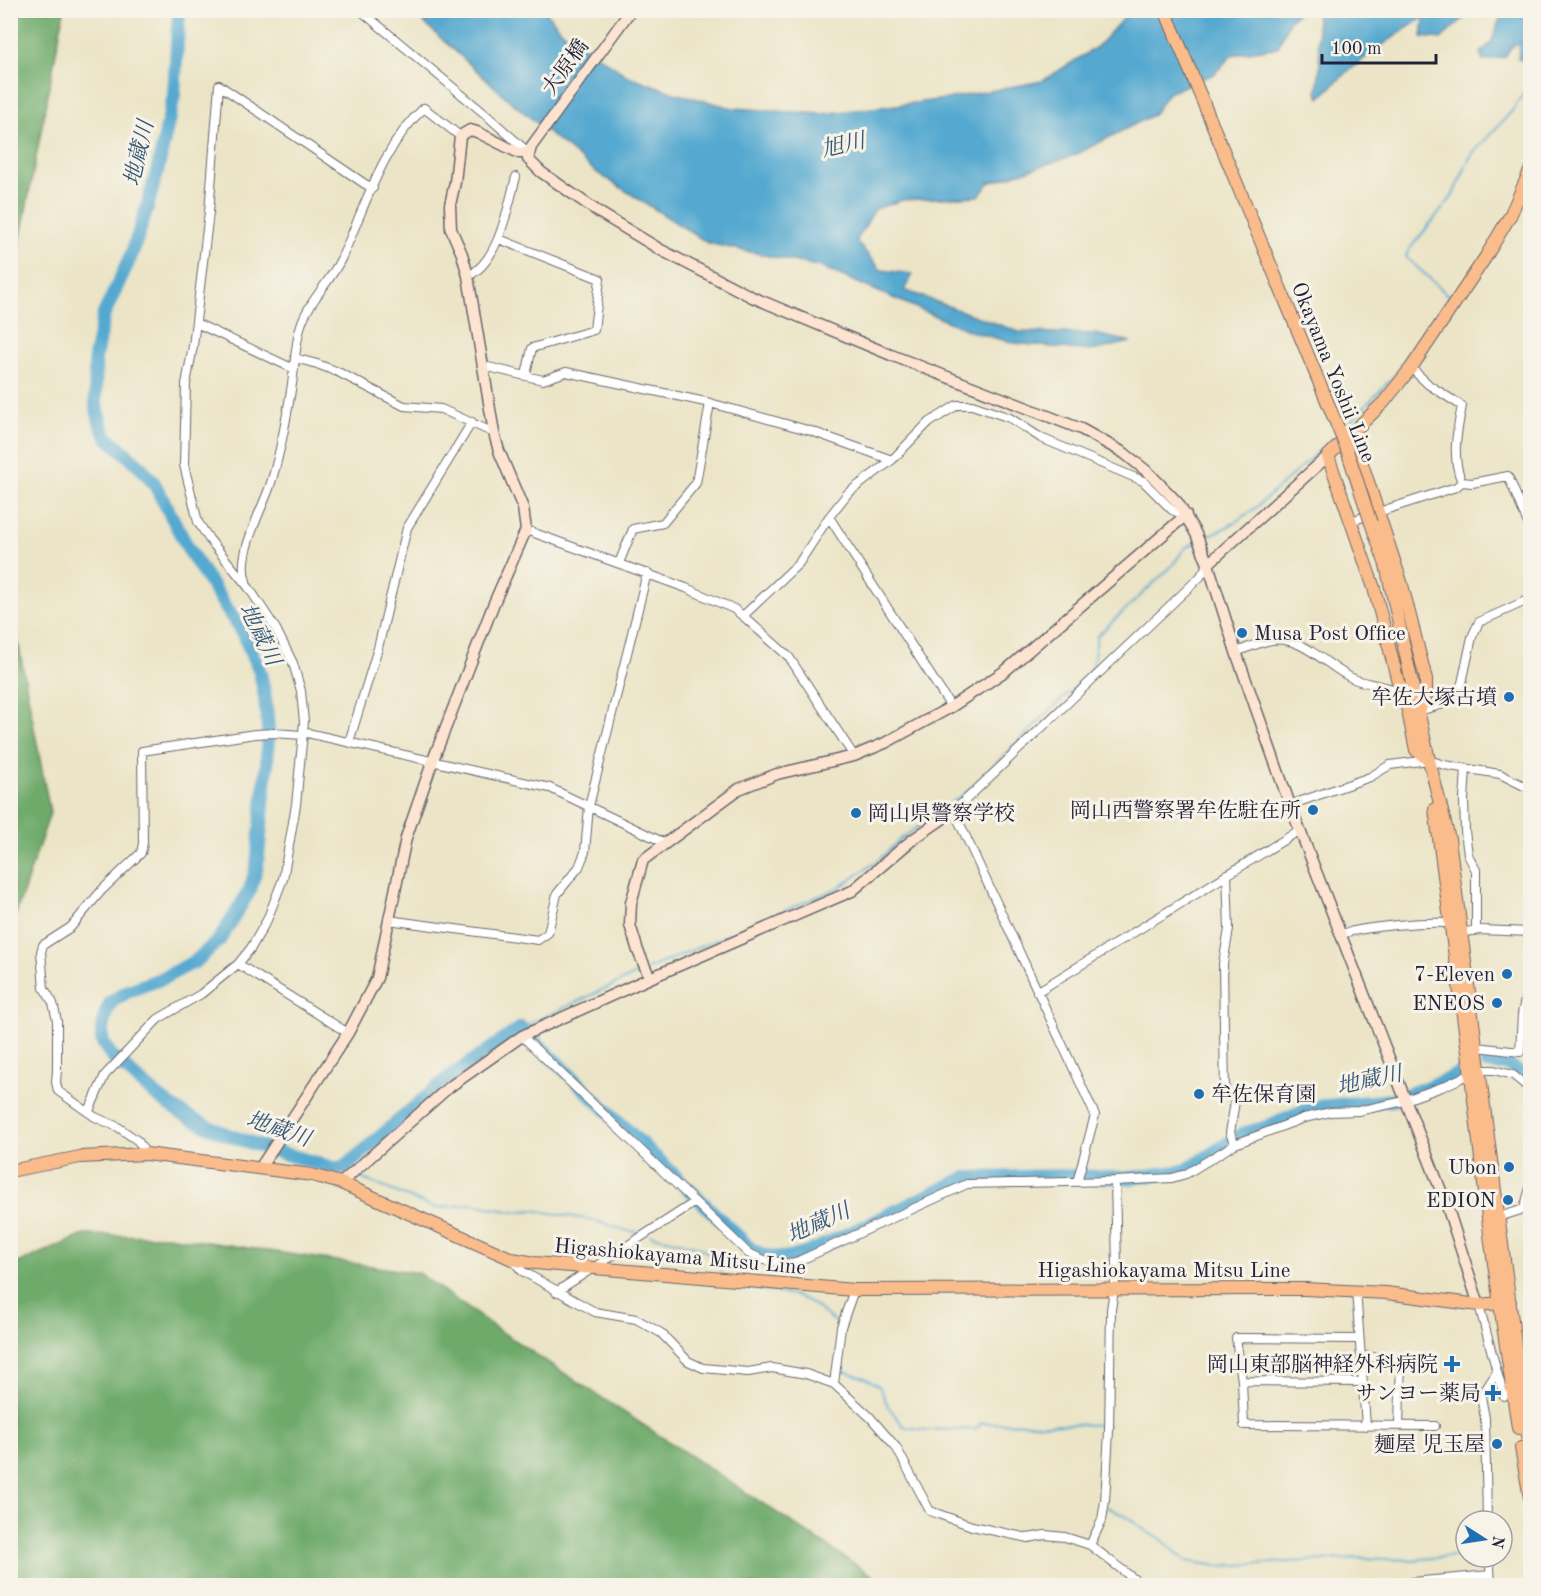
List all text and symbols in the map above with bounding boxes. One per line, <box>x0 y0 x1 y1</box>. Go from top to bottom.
scale bar <box>1322 27 1436 65</box>
street label: 大原橋 <box>538 35 593 100</box>
text: 100 m <box>1331 40 1382 58</box>
water label: 地蔵川 <box>120 116 159 188</box>
water label: 旭川 <box>819 128 869 162</box>
street label: Okayama Yoshii Line <box>1287 280 1378 466</box>
water label: 地蔵川 <box>235 600 286 671</box>
place label: Musa Post Office <box>1254 624 1406 645</box>
marker: Musa Post Office <box>1235 626 1249 640</box>
place label: 牟佐大塚古墳 <box>1371 686 1497 709</box>
marker: 牟佐大塚古墳 <box>1502 690 1516 704</box>
place label: 岡山西警察署牟佐駐在所 <box>1070 799 1301 822</box>
place label: 岡山県警察学校 <box>868 802 1015 825</box>
marker: 岡山西警察署牟佐駐在所 <box>1306 803 1320 817</box>
marker: 岡山県警察学校 <box>849 806 863 820</box>
place label: 7-Eleven <box>1414 965 1495 986</box>
marker: 7-Eleven <box>1500 967 1514 981</box>
place label: ENEOS <box>1412 994 1485 1015</box>
marker: ENEOS <box>1490 996 1504 1010</box>
water label: 地蔵川 <box>1334 1061 1406 1099</box>
place label: 牟佐保育園 <box>1211 1083 1316 1106</box>
marker: 牟佐保育園 <box>1192 1087 1206 1101</box>
water label: 地蔵川 <box>244 1107 316 1152</box>
place label: Ubon <box>1448 1158 1497 1179</box>
marker: Ubon <box>1502 1160 1516 1174</box>
place label: EDION <box>1426 1191 1496 1212</box>
marker: EDION <box>1501 1193 1515 1207</box>
water label: 地蔵川 <box>783 1198 855 1247</box>
street label: Higashiokayama Mitsu Line <box>553 1236 807 1279</box>
street label: Higashiokayama Mitsu Line <box>1038 1261 1290 1282</box>
place label: 岡山東部脳神経外科病院 <box>1207 1353 1438 1376</box>
marker: 岡山東部脳神経外科病院 <box>1443 1355 1461 1373</box>
place label: サンヨー薬局 <box>1356 1382 1481 1405</box>
marker: サンヨー薬局 <box>1486 1386 1500 1400</box>
place label: 麺屋 児玉屋 <box>1374 1433 1485 1456</box>
marker: 麺屋 児玉屋 <box>1490 1437 1504 1451</box>
north arrow <box>1454 1509 1514 1569</box>
text: N <box>1487 1534 1506 1550</box>

